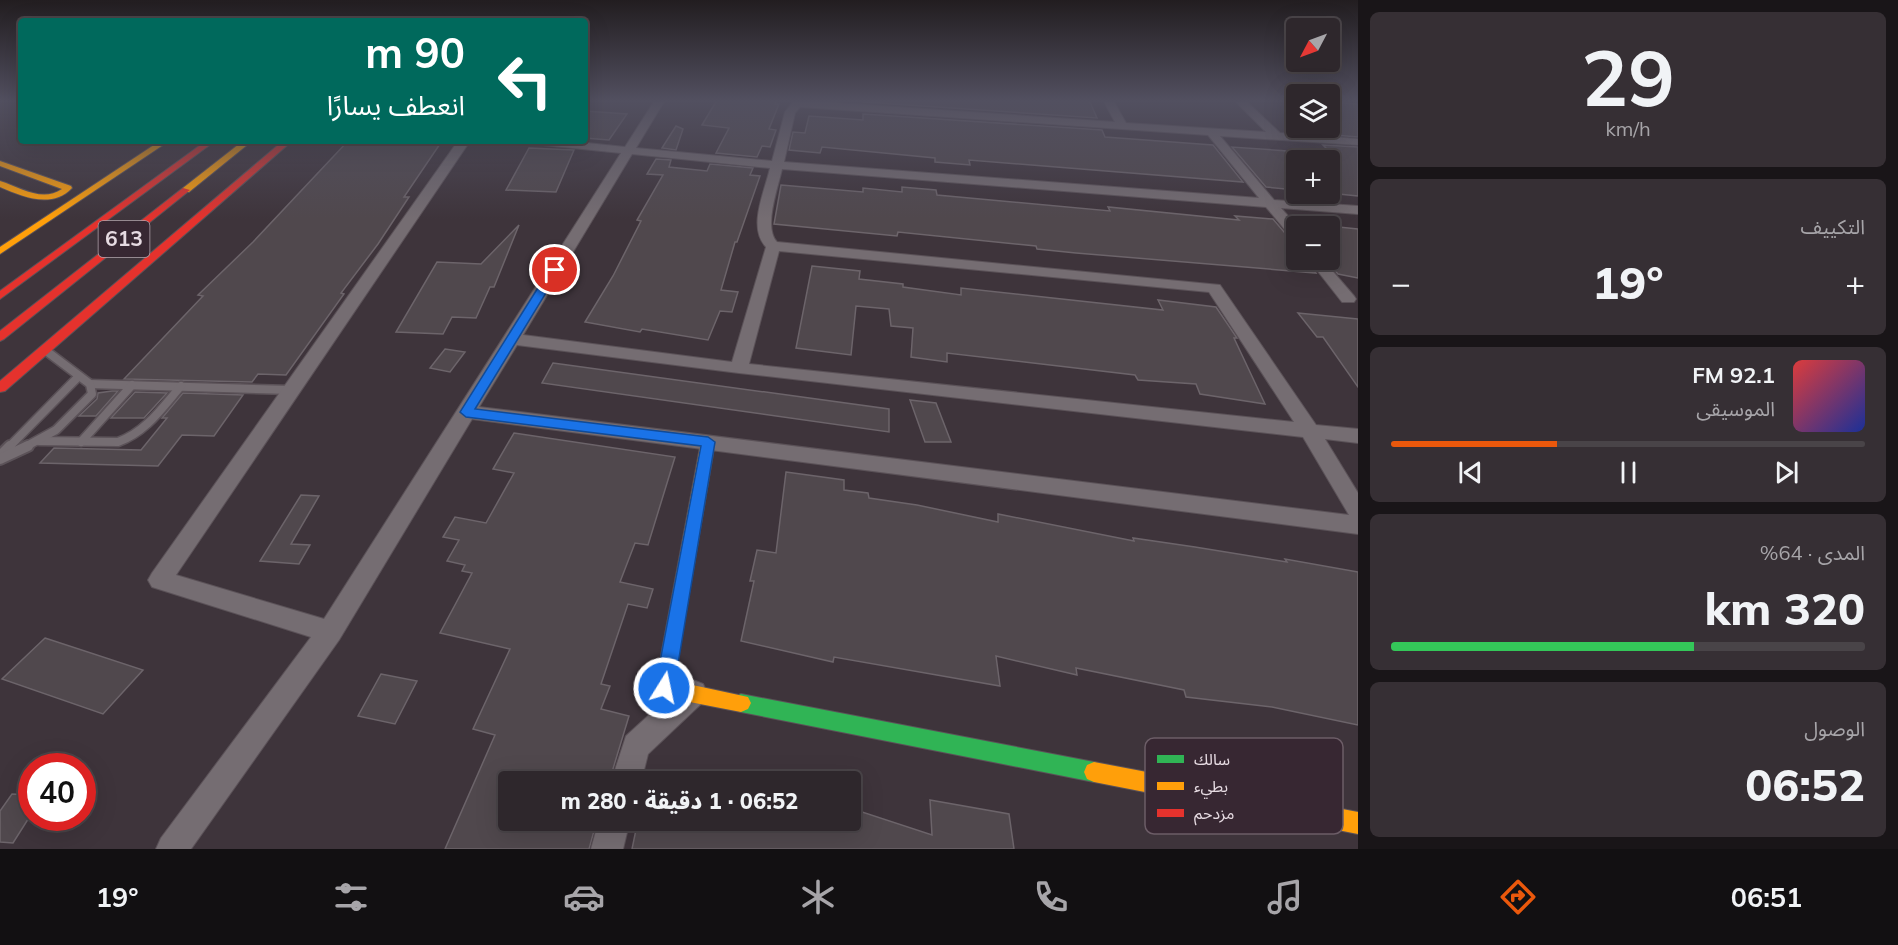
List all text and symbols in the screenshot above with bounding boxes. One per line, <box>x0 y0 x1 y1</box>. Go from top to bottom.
north arrow <box>1286 18 1340 72</box>
map controls <box>1286 18 1340 270</box>
text: 90 m <box>365 26 465 79</box>
text: 29 <box>1581 28 1675 126</box>
icon: left <box>486 42 564 120</box>
button: layers <box>1286 84 1340 138</box>
text: انعطف يسارًا <box>327 88 465 122</box>
text: km/h <box>1605 116 1651 141</box>
button: + <box>1286 150 1340 204</box>
text: التكييف <box>1801 214 1865 239</box>
button: − <box>1286 216 1340 270</box>
road number: 613 <box>98 221 150 257</box>
pin <box>529 244 580 295</box>
icon: arrive <box>538 253 571 286</box>
text: 19° <box>1592 254 1664 310</box>
text: − <box>1391 262 1411 303</box>
text: + <box>1845 262 1865 303</box>
text: 92.1 FM <box>1692 361 1775 389</box>
text: الموسيقى <box>1696 396 1775 421</box>
icon: previous <box>1454 456 1487 489</box>
icon: pause <box>1612 456 1645 489</box>
icon: next <box>1770 456 1803 489</box>
text: المدى · 64% <box>1760 540 1865 565</box>
text: 320 km <box>1704 580 1865 636</box>
position arrow <box>632 656 696 720</box>
text: الوصول <box>1804 716 1865 741</box>
legend <box>1145 738 1343 834</box>
text: سالك <box>1194 749 1230 769</box>
speed limit sign: 40 <box>18 753 96 831</box>
text: 06:52 <box>1745 756 1865 812</box>
text: بطيء <box>1194 776 1228 799</box>
text: 06:52 · 1 دقيقة · 280 m <box>561 787 798 815</box>
text: مزدحم <box>1194 803 1234 826</box>
icon: filters <box>330 876 372 918</box>
icon: car <box>563 876 605 918</box>
icon: climate <box>797 876 839 918</box>
icon: phone <box>1030 876 1072 918</box>
icon: music <box>1264 876 1306 918</box>
icon: directions <box>1497 876 1539 918</box>
text: 19° <box>96 880 138 914</box>
text: 06:51 <box>1731 880 1802 914</box>

